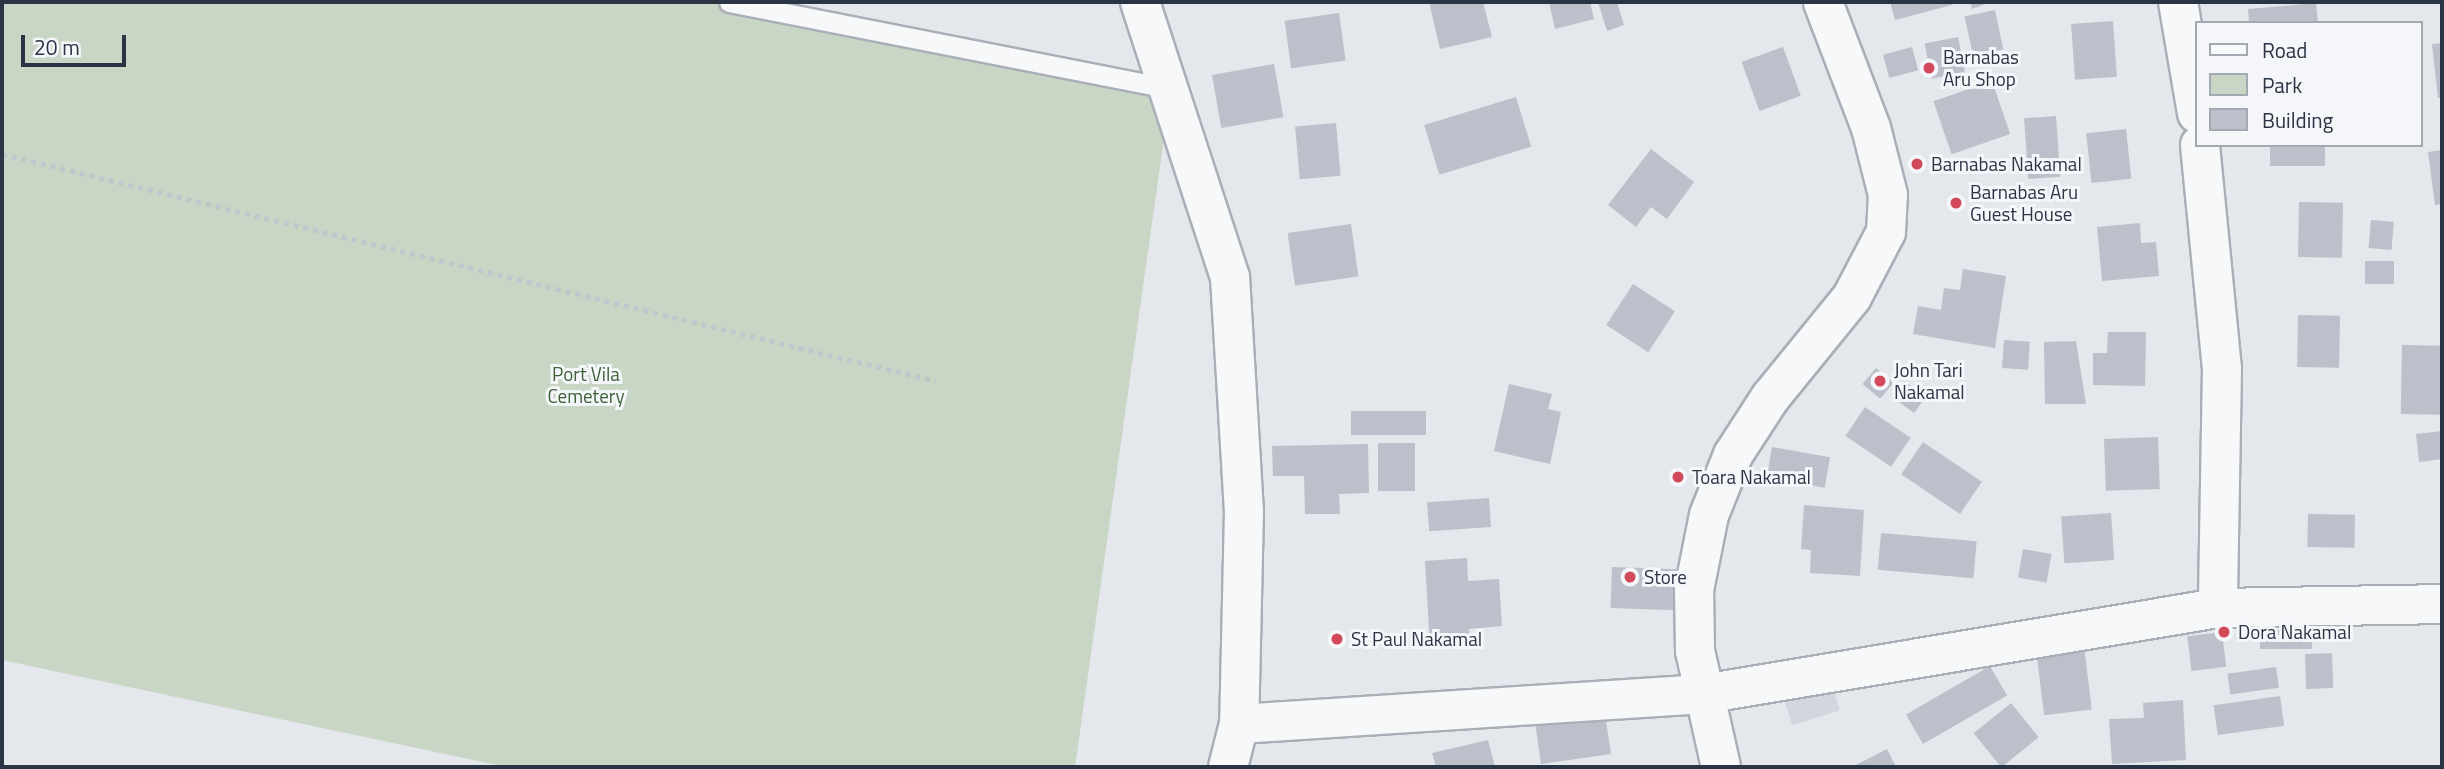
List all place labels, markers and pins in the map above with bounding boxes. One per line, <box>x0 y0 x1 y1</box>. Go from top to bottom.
place label: Barnabas Aru Shop <box>1943 46 2019 90</box>
marker: Barnabas Aru Shop <box>1921 60 1937 76</box>
place label: Barnabas Nakamal <box>1931 153 2082 175</box>
marker: Barnabas Nakamal <box>1909 156 1925 172</box>
place label: Barnabas Aru Guest House <box>1970 181 2078 225</box>
marker: Barnabas Aru Guest House <box>1948 195 1964 211</box>
place label: John Tari Nakamal <box>1894 359 1965 403</box>
marker: John Tari Nakamal <box>1872 373 1888 389</box>
place label: Toara Nakamal <box>1692 466 1811 488</box>
marker: Toara Nakamal <box>1670 469 1686 485</box>
place label: Store <box>1644 566 1687 588</box>
marker: Store <box>1622 569 1638 585</box>
place label: Dora Nakamal <box>2238 621 2351 643</box>
marker: Dora Nakamal <box>2216 624 2232 640</box>
place label: St Paul Nakamal <box>1351 628 1482 650</box>
marker: St Paul Nakamal <box>1329 631 1345 647</box>

